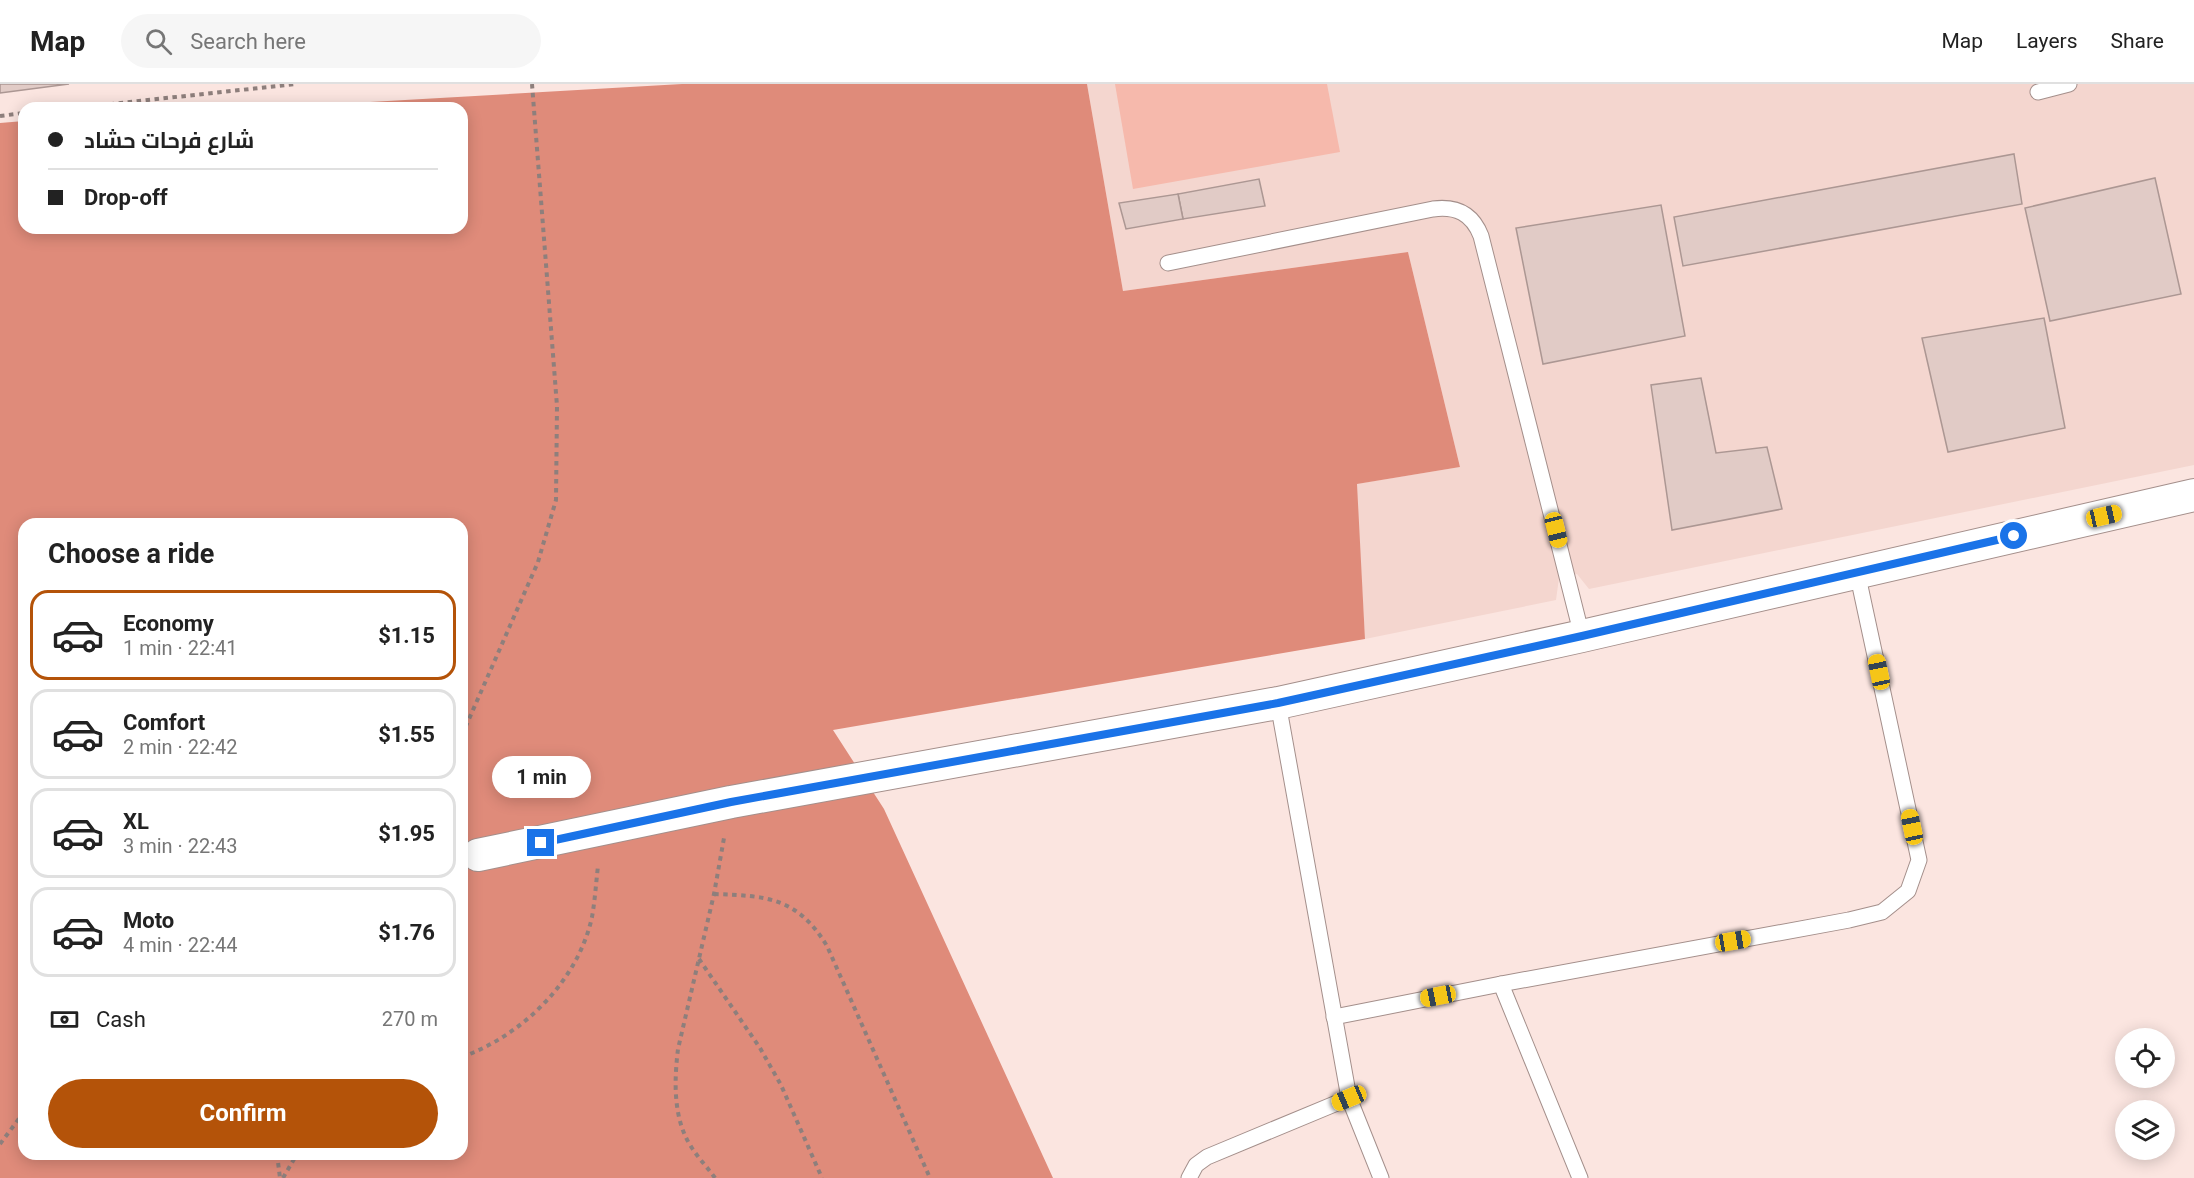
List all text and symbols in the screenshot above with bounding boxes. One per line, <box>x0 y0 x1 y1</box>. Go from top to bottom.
search box <box>121 14 541 68</box>
text: Map <box>30 25 85 58</box>
icon: search <box>142 25 175 58</box>
text: Search here <box>190 29 306 54</box>
text: Map <box>1941 29 1983 53</box>
text: Layers <box>2016 29 2077 53</box>
text: Share <box>2110 29 2164 53</box>
text: شارع فرحات حشاد <box>84 128 254 153</box>
text: Drop-off <box>84 185 168 210</box>
car <box>2084 503 2124 529</box>
car <box>1543 510 1569 550</box>
route start <box>2000 522 2027 549</box>
text: Choose a ride <box>48 538 214 570</box>
icon: car <box>51 608 105 662</box>
text: Economy <box>123 611 214 636</box>
text: $1.15 <box>378 623 435 648</box>
text: 1 min · 22:41 <box>123 636 238 660</box>
car <box>1866 653 1892 691</box>
icon: car <box>51 707 105 761</box>
text: Comfort <box>123 710 205 735</box>
text: $1.55 <box>378 722 435 747</box>
text: 2 min · 22:42 <box>123 735 238 759</box>
callout: 1 min <box>492 756 590 798</box>
text: 1 min <box>516 765 567 789</box>
icon: car <box>51 806 105 860</box>
car <box>1899 808 1925 846</box>
text: XL <box>123 809 149 834</box>
text: $1.95 <box>378 821 435 846</box>
route end <box>527 829 554 856</box>
text: 3 min · 22:43 <box>123 834 238 858</box>
icon: car <box>51 905 105 959</box>
text: Moto <box>123 908 174 933</box>
text: $1.76 <box>378 920 435 945</box>
car <box>1714 929 1752 953</box>
text: 4 min · 22:44 <box>123 933 238 957</box>
car <box>1419 984 1457 1008</box>
icon: cash <box>48 1003 81 1036</box>
text: Cash <box>96 1007 146 1032</box>
text: 270 m <box>382 1007 438 1031</box>
map controls <box>2115 1028 2175 1160</box>
button: locate <box>2115 1028 2175 1088</box>
button: Confirm <box>48 1079 438 1148</box>
car <box>1329 1083 1369 1113</box>
button: layers <box>2115 1100 2175 1160</box>

